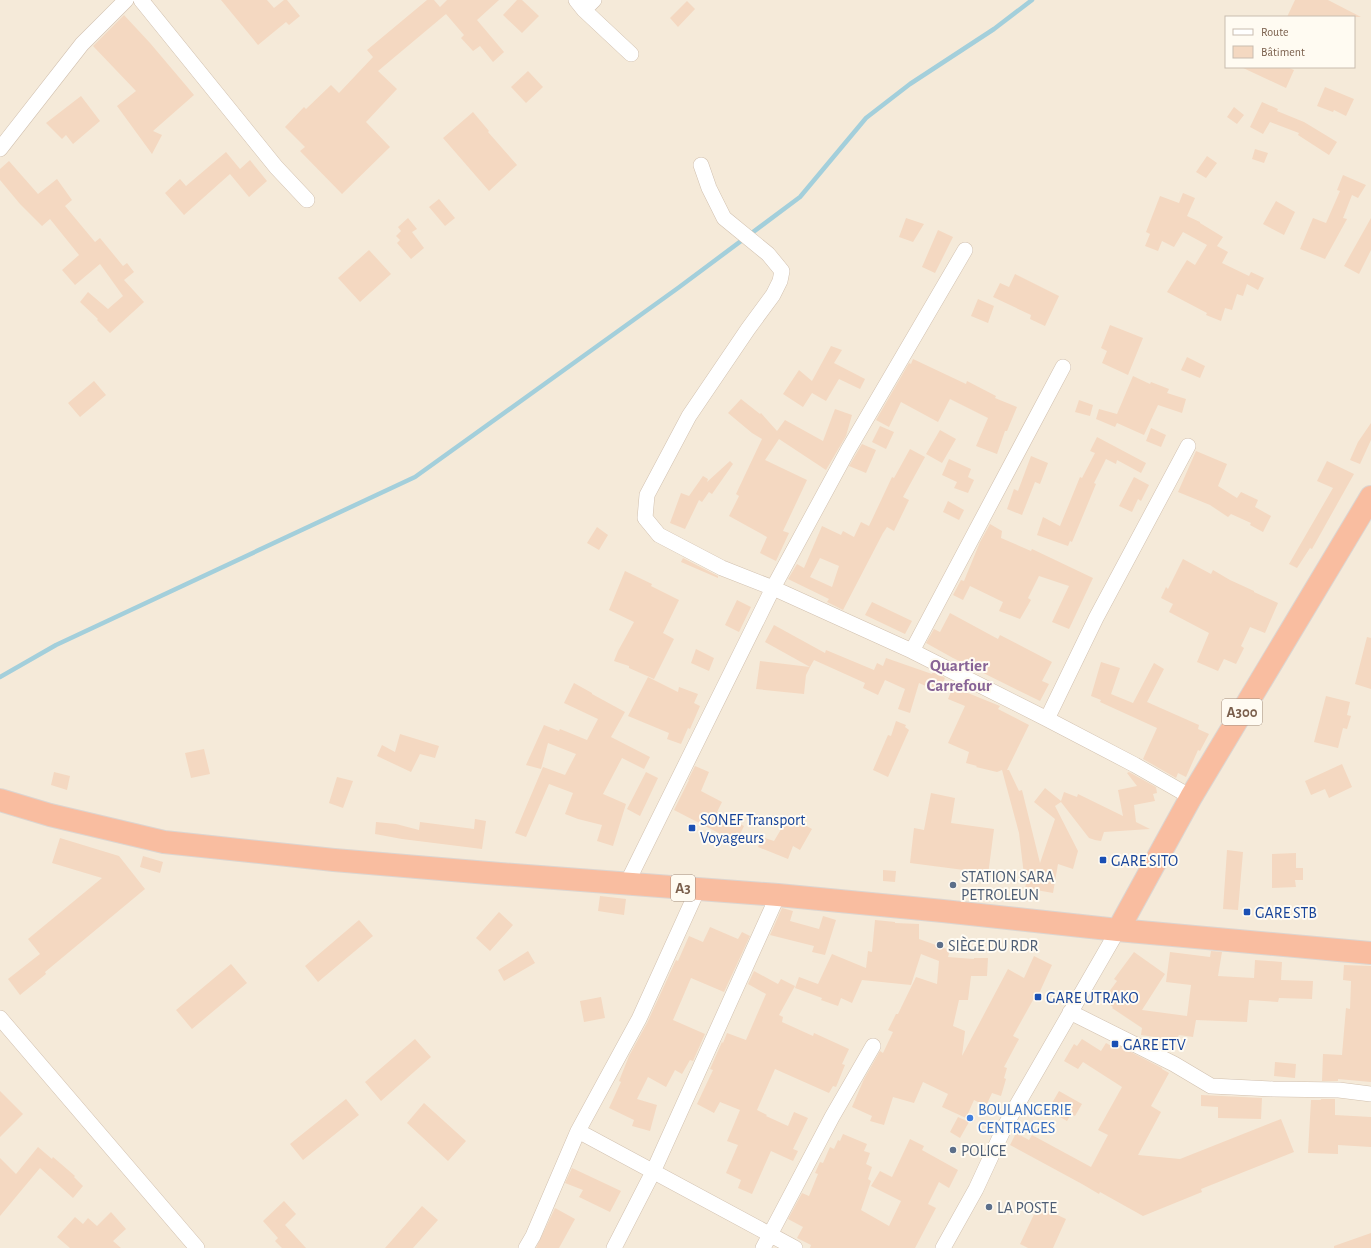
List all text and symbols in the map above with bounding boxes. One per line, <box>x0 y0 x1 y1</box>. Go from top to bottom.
legend <box>1225 16 1355 68</box>
text: Route <box>1261 26 1288 38</box>
text: Bâtiment <box>1261 46 1305 58</box>
district label: Quartier Carrefour <box>926 657 992 694</box>
road number: A300 <box>1222 699 1262 725</box>
place label: SONEF Transport Voyageurs <box>700 812 805 847</box>
marker: SONEF Transport Voyageurs <box>687 823 697 833</box>
place label: GARE SITO <box>1111 853 1178 869</box>
marker: GARE SITO <box>1098 855 1108 865</box>
place label: STATION SARA PETROLEUN <box>961 869 1054 903</box>
road number: A3 <box>671 875 695 901</box>
marker: STATION SARA PETROLEUN <box>948 880 958 890</box>
place label: GARE STB <box>1255 905 1317 921</box>
marker: GARE STB <box>1242 907 1252 917</box>
place label: SIÈGE DU RDR <box>948 936 1038 954</box>
marker: SIÈGE DU RDR <box>935 940 945 950</box>
place label: GARE UTRAKO <box>1046 990 1139 1006</box>
marker: GARE UTRAKO <box>1033 992 1043 1002</box>
place label: GARE ETV <box>1123 1037 1186 1053</box>
marker: GARE ETV <box>1110 1039 1120 1049</box>
place label: BOULANGERIE CENTRAGES <box>978 1102 1072 1136</box>
marker: BOULANGERIE CENTRAGES <box>965 1113 975 1123</box>
place label: POLICE <box>961 1143 1006 1159</box>
marker: POLICE <box>948 1145 958 1155</box>
place label: LA POSTE <box>997 1200 1057 1216</box>
marker: LA POSTE <box>984 1202 994 1212</box>

